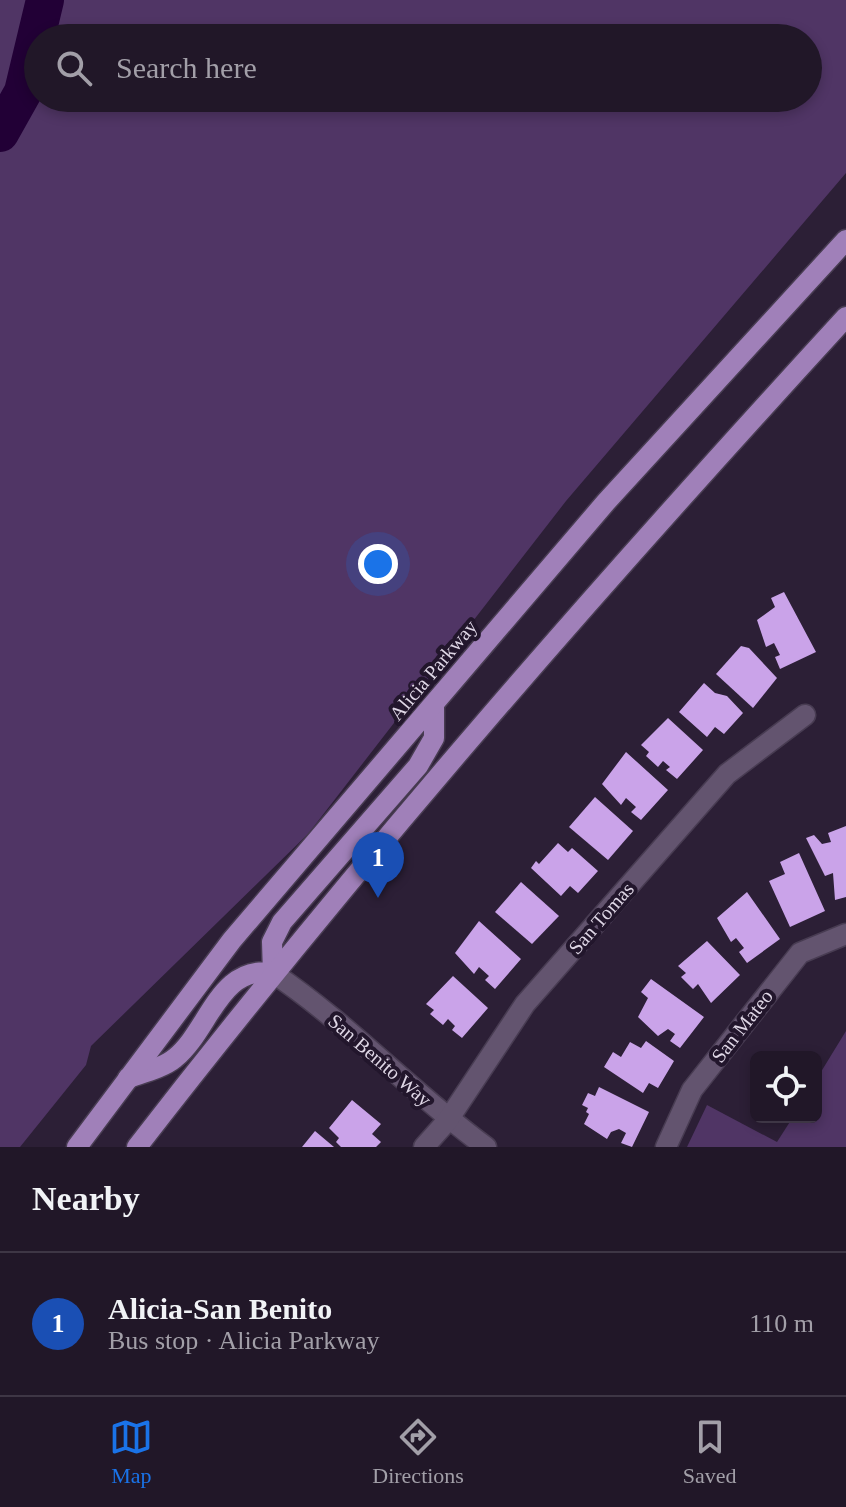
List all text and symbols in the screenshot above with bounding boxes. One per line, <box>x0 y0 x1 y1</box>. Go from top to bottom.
search box <box>24 24 822 112</box>
icon: search <box>52 46 96 90</box>
text: Search here <box>116 51 257 84</box>
your location <box>358 544 398 584</box>
street label: Alicia Parkway <box>385 615 482 725</box>
pin: 1 <box>352 832 404 898</box>
street label: San Tomas <box>564 878 638 958</box>
street label: San Mateo <box>707 985 777 1067</box>
street label: San Benito Way <box>323 1009 436 1111</box>
map controls <box>750 1051 822 1123</box>
button: locate <box>750 1051 822 1123</box>
text: Nearby <box>32 1180 140 1217</box>
text: Alicia-San Benito <box>108 1292 332 1325</box>
text: 1 <box>52 1309 65 1338</box>
text: 110 m <box>749 1309 814 1338</box>
text: Bus stop · Alicia Parkway <box>108 1326 380 1355</box>
tab: Map <box>109 1415 153 1489</box>
tab: Directions <box>372 1415 464 1489</box>
tab: Saved <box>683 1415 737 1489</box>

